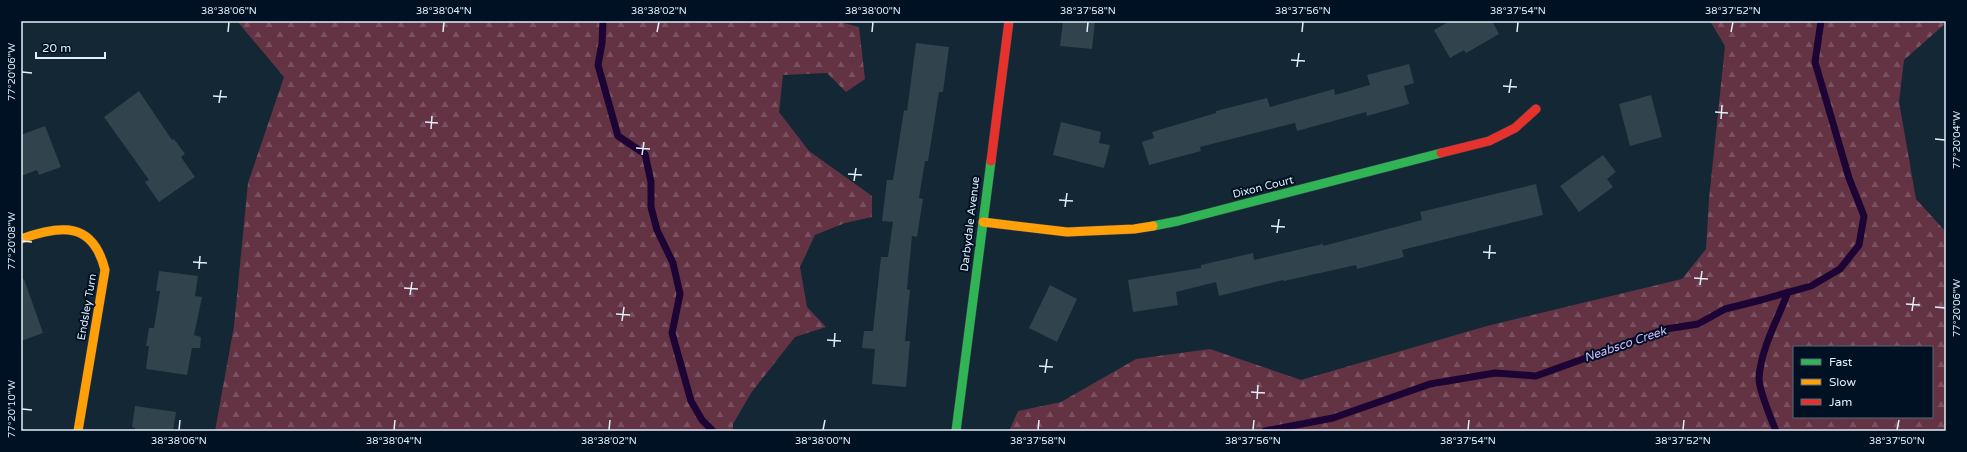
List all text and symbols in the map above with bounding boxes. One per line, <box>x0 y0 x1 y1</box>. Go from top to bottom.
text: 38°38'06"N <box>201 5 257 17</box>
text: 38°38'04"N <box>416 5 472 17</box>
text: 38°38'02"N <box>631 5 687 17</box>
text: 38°38'00"N <box>845 5 901 17</box>
text: 38°37'58"N <box>1060 5 1116 17</box>
text: 38°37'56"N <box>1275 5 1331 17</box>
text: 38°37'54"N <box>1490 5 1546 17</box>
text: 38°37'52"N <box>1705 5 1761 17</box>
scale bar <box>36 34 105 60</box>
text: 20 m <box>42 41 71 55</box>
text: 77°20'06"W <box>6 43 18 101</box>
text: 77°20'04"W <box>1951 111 1963 169</box>
street label: Dixon Court <box>1231 173 1295 201</box>
street label: Darbydale Avenue <box>958 176 982 272</box>
text: 77°20'08"W <box>6 212 18 270</box>
street label: Endsley Turn <box>75 273 99 341</box>
text: 77°20'06"W <box>1951 279 1963 337</box>
water label: Neabsco Creek <box>1582 323 1669 365</box>
legend <box>1793 346 1933 418</box>
text: Fast <box>1829 355 1853 369</box>
text: Slow <box>1829 375 1856 389</box>
text: 77°20'10"W <box>6 380 18 438</box>
text: Jam <box>1829 395 1852 409</box>
text: 38°38'06"N <box>151 435 207 447</box>
text: 38°38'04"N <box>366 435 422 447</box>
text: 38°38'02"N <box>581 435 637 447</box>
text: 38°38'00"N <box>795 435 851 447</box>
text: 38°37'58"N <box>1010 435 1066 447</box>
text: 38°37'56"N <box>1225 435 1281 447</box>
text: 38°37'54"N <box>1440 435 1496 447</box>
text: 38°37'52"N <box>1655 435 1711 447</box>
text: 38°37'50"N <box>1869 435 1925 447</box>

